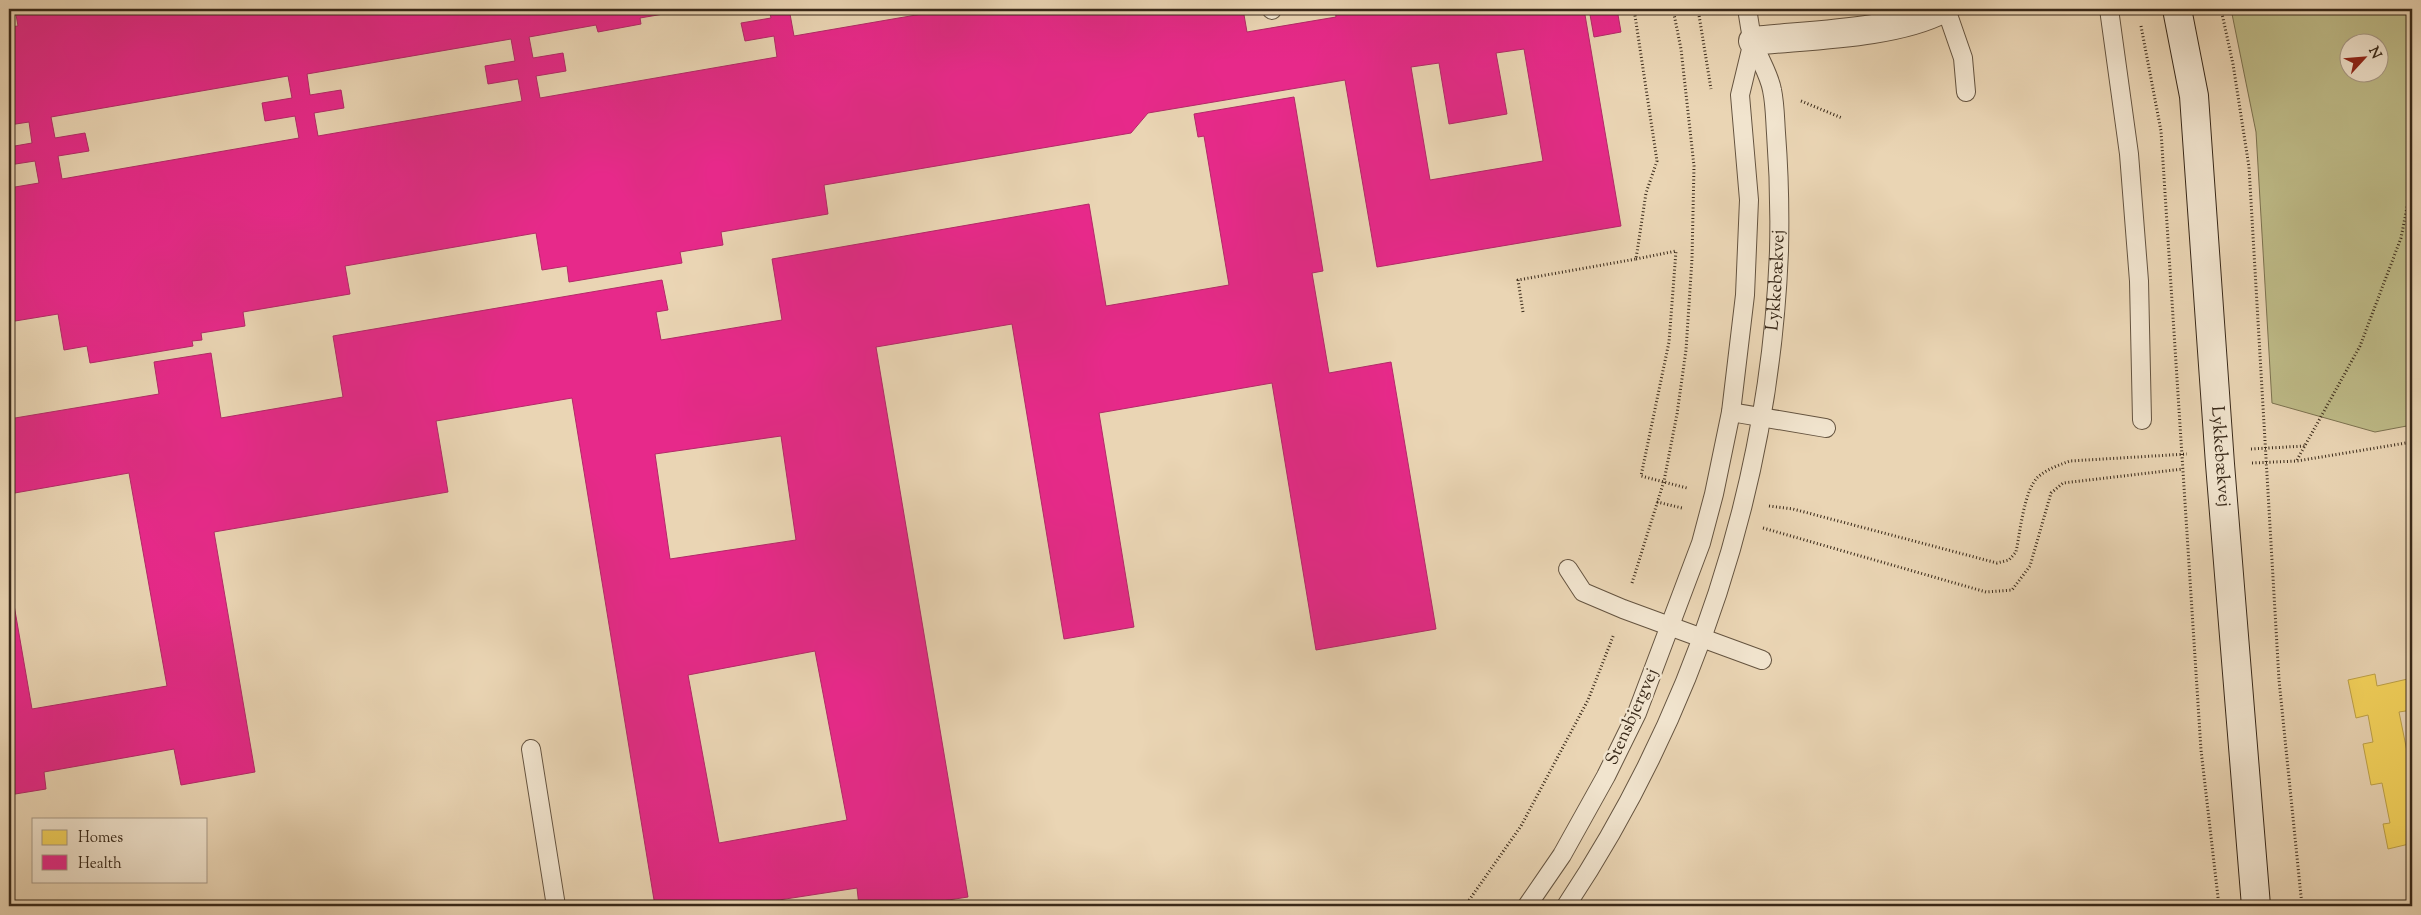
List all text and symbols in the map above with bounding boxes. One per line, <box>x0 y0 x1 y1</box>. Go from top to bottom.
north arrow <box>2338 32 2388 82</box>
text: N <box>2362 44 2385 63</box>
street label: Lykkebækvej <box>1760 230 1792 332</box>
street label: Lykkebækvej <box>2203 405 2236 508</box>
street label: Stensbjergvej <box>1600 664 1666 770</box>
legend <box>32 818 208 882</box>
text: Homes <box>78 828 123 849</box>
text: Health <box>78 854 122 875</box>

